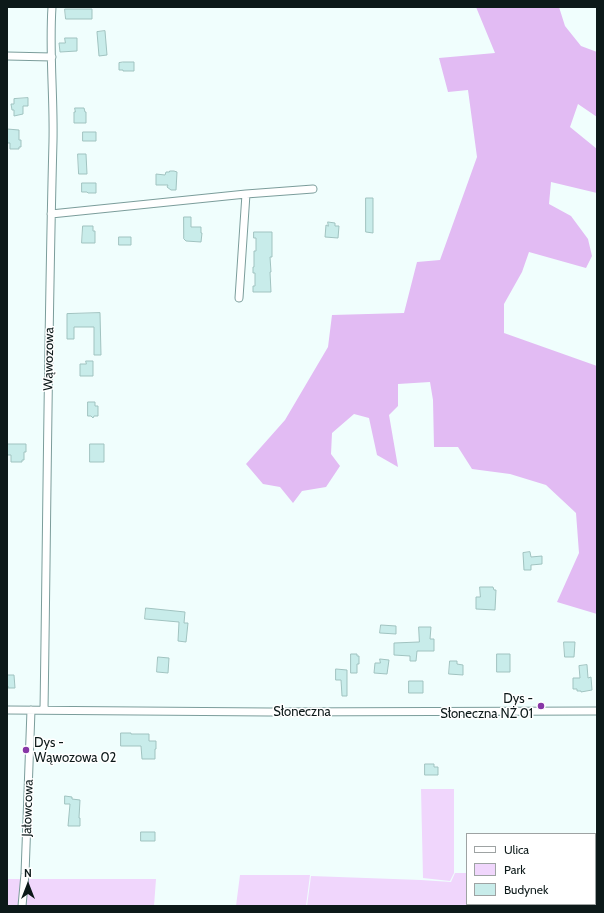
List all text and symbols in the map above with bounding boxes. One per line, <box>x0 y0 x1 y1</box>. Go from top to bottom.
street label: Wąwozowa <box>41 327 57 391</box>
place label: Dys - Słoneczna NŻ 01 <box>440 691 533 722</box>
marker: Dys - Słoneczna NŻ 01 <box>536 701 546 711</box>
street label: Słoneczna <box>273 704 331 720</box>
place label: Dys - Wąwozowa 02 <box>34 735 116 766</box>
marker: Dys - Wąwozowa 02 <box>21 745 31 755</box>
street label: Jałowcowa <box>19 779 37 837</box>
legend <box>466 833 596 905</box>
text: Ulica <box>504 842 529 857</box>
text: Park <box>504 862 526 877</box>
north arrow <box>8 865 48 905</box>
text: N <box>24 866 32 880</box>
text: Budynek <box>504 882 548 897</box>

